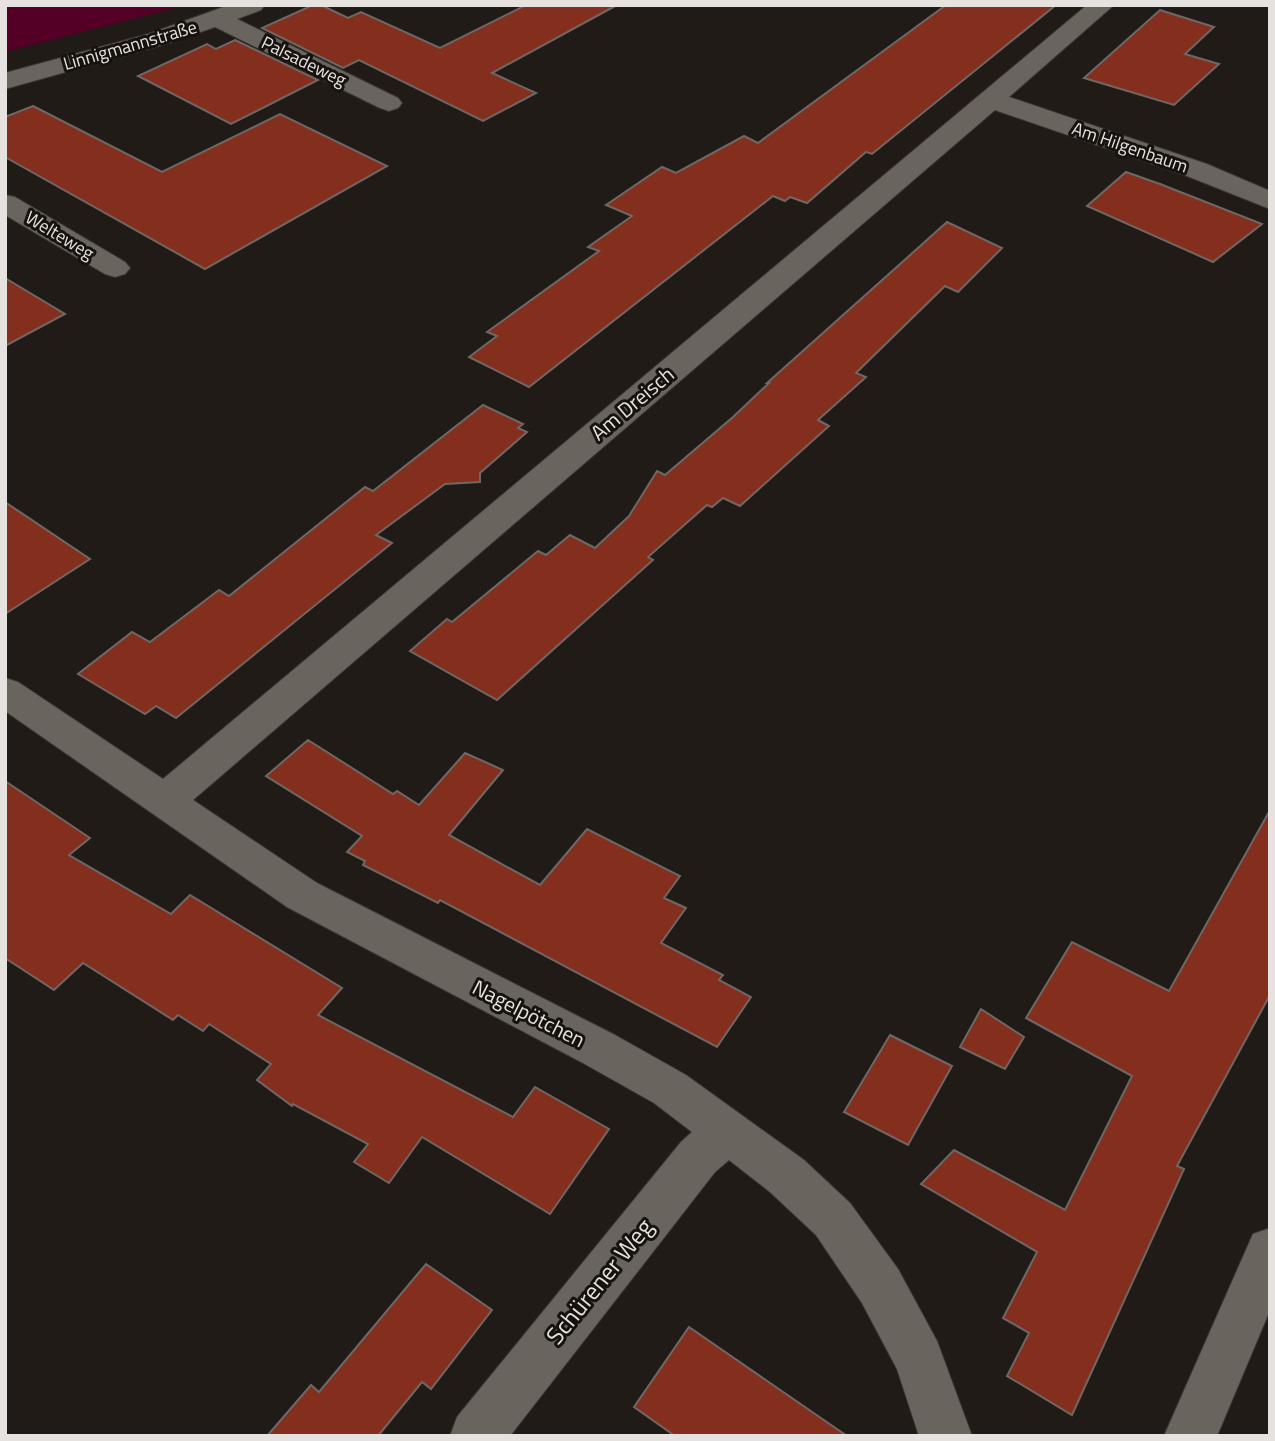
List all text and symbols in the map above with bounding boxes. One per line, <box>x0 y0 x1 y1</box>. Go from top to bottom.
street label: Linnigmannstraße <box>60 13 200 77</box>
street label: Palsadeweg <box>257 29 351 93</box>
street label: Am Hilgenbaum <box>1068 115 1192 179</box>
street label: Welteweg <box>20 204 100 266</box>
street label: Am Dreisch <box>583 358 681 448</box>
street label: Nagelpötchen <box>467 971 591 1055</box>
street label: Schürener Weg <box>537 1210 661 1352</box>

